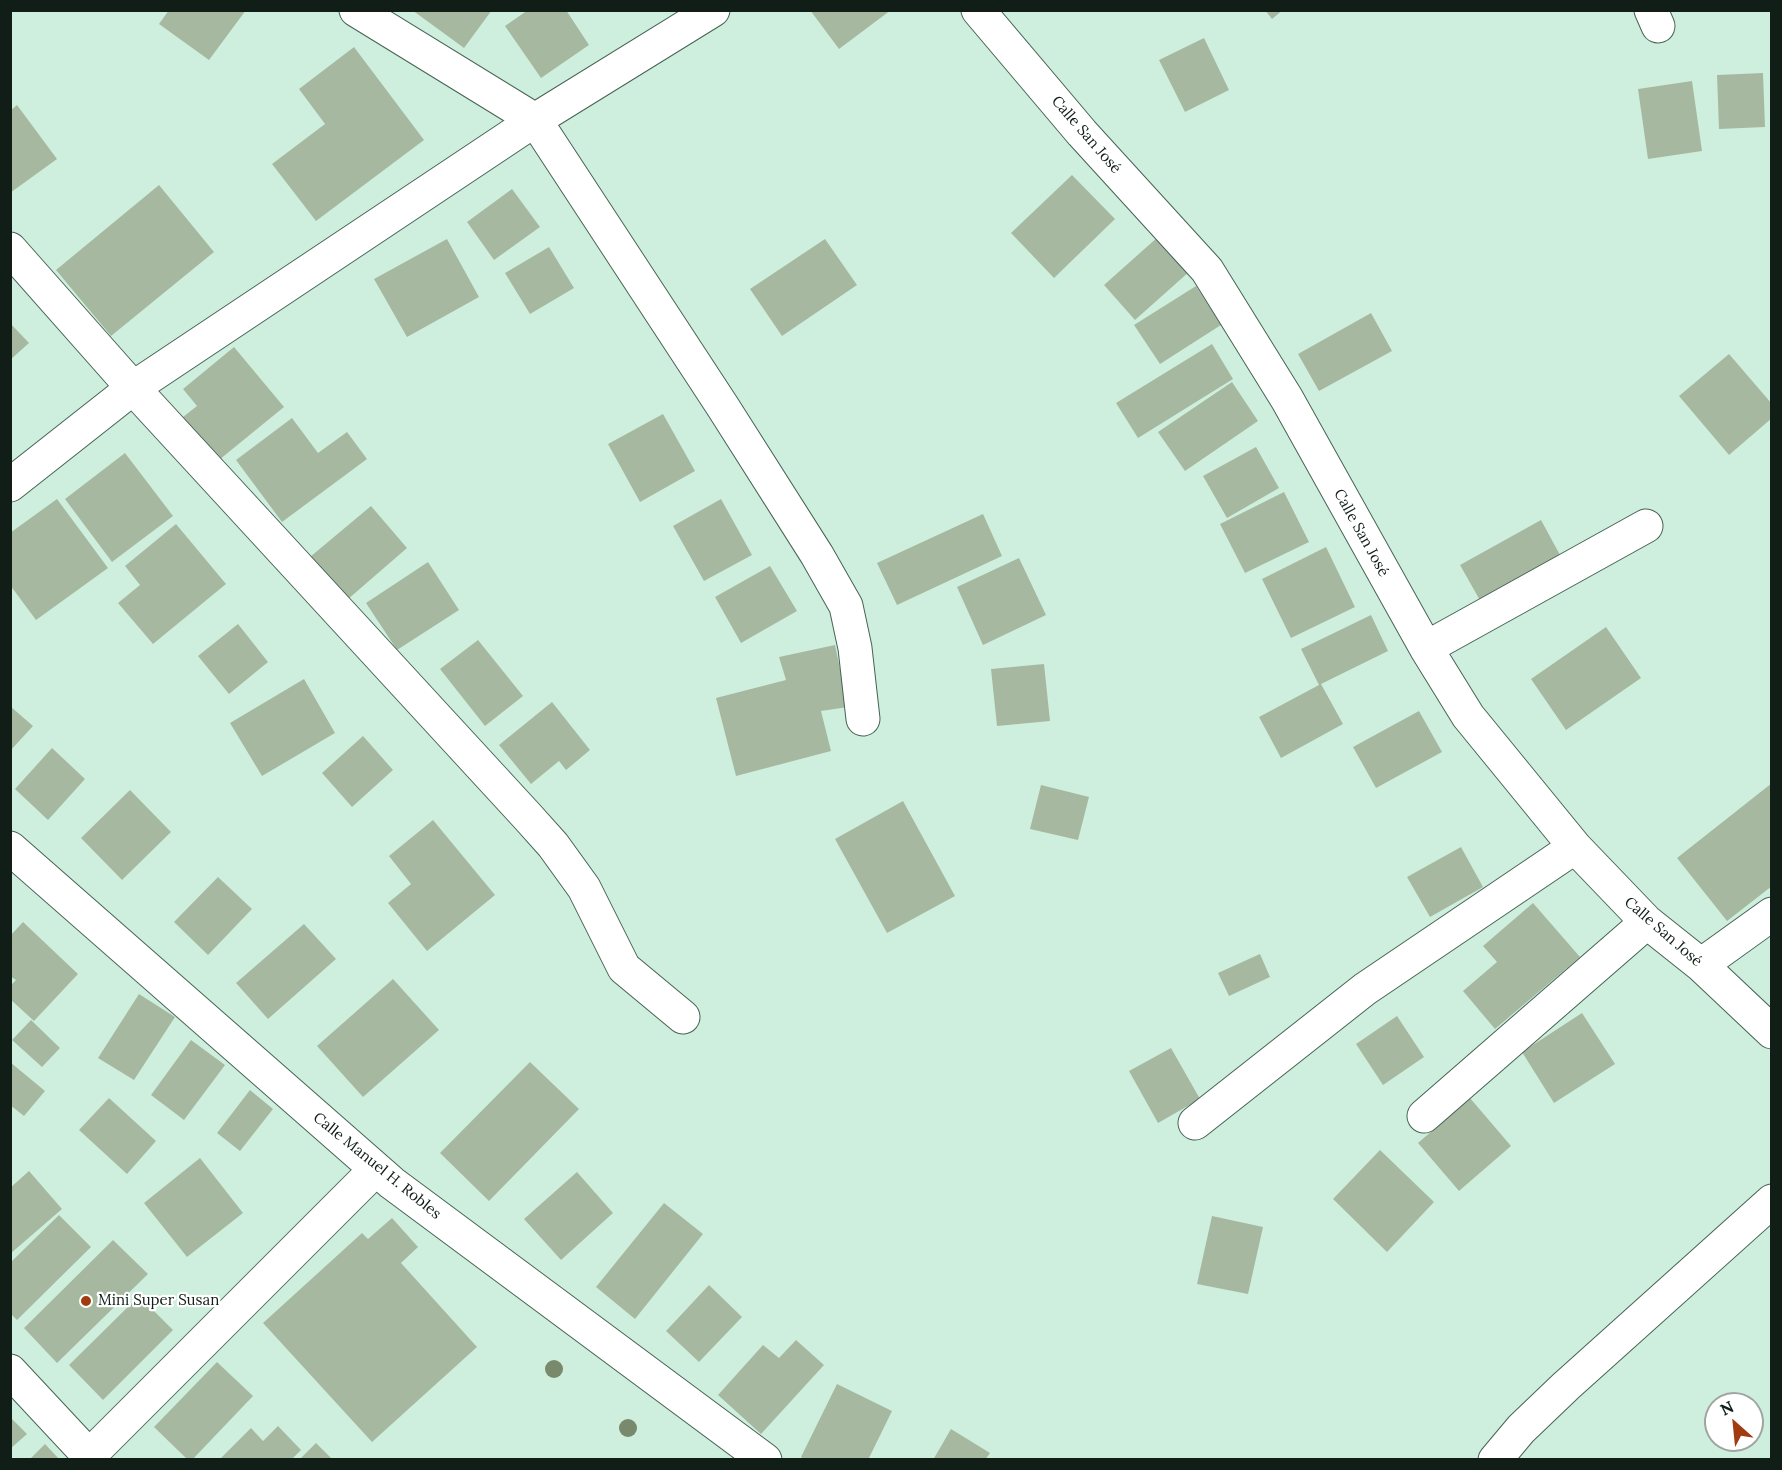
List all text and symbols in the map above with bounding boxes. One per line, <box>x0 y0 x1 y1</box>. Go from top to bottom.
street label: Calle San José <box>1047 92 1125 178</box>
street label: Calle San José <box>1330 486 1392 580</box>
street label: Calle San José <box>1620 893 1706 971</box>
street label: Calle Manuel H. Robles <box>309 1109 445 1223</box>
place label: Mini Super Susan <box>98 1292 219 1310</box>
marker: Mini Super Susan <box>79 1294 93 1308</box>
north arrow <box>1704 1392 1764 1452</box>
text: N <box>1717 1396 1737 1419</box>

